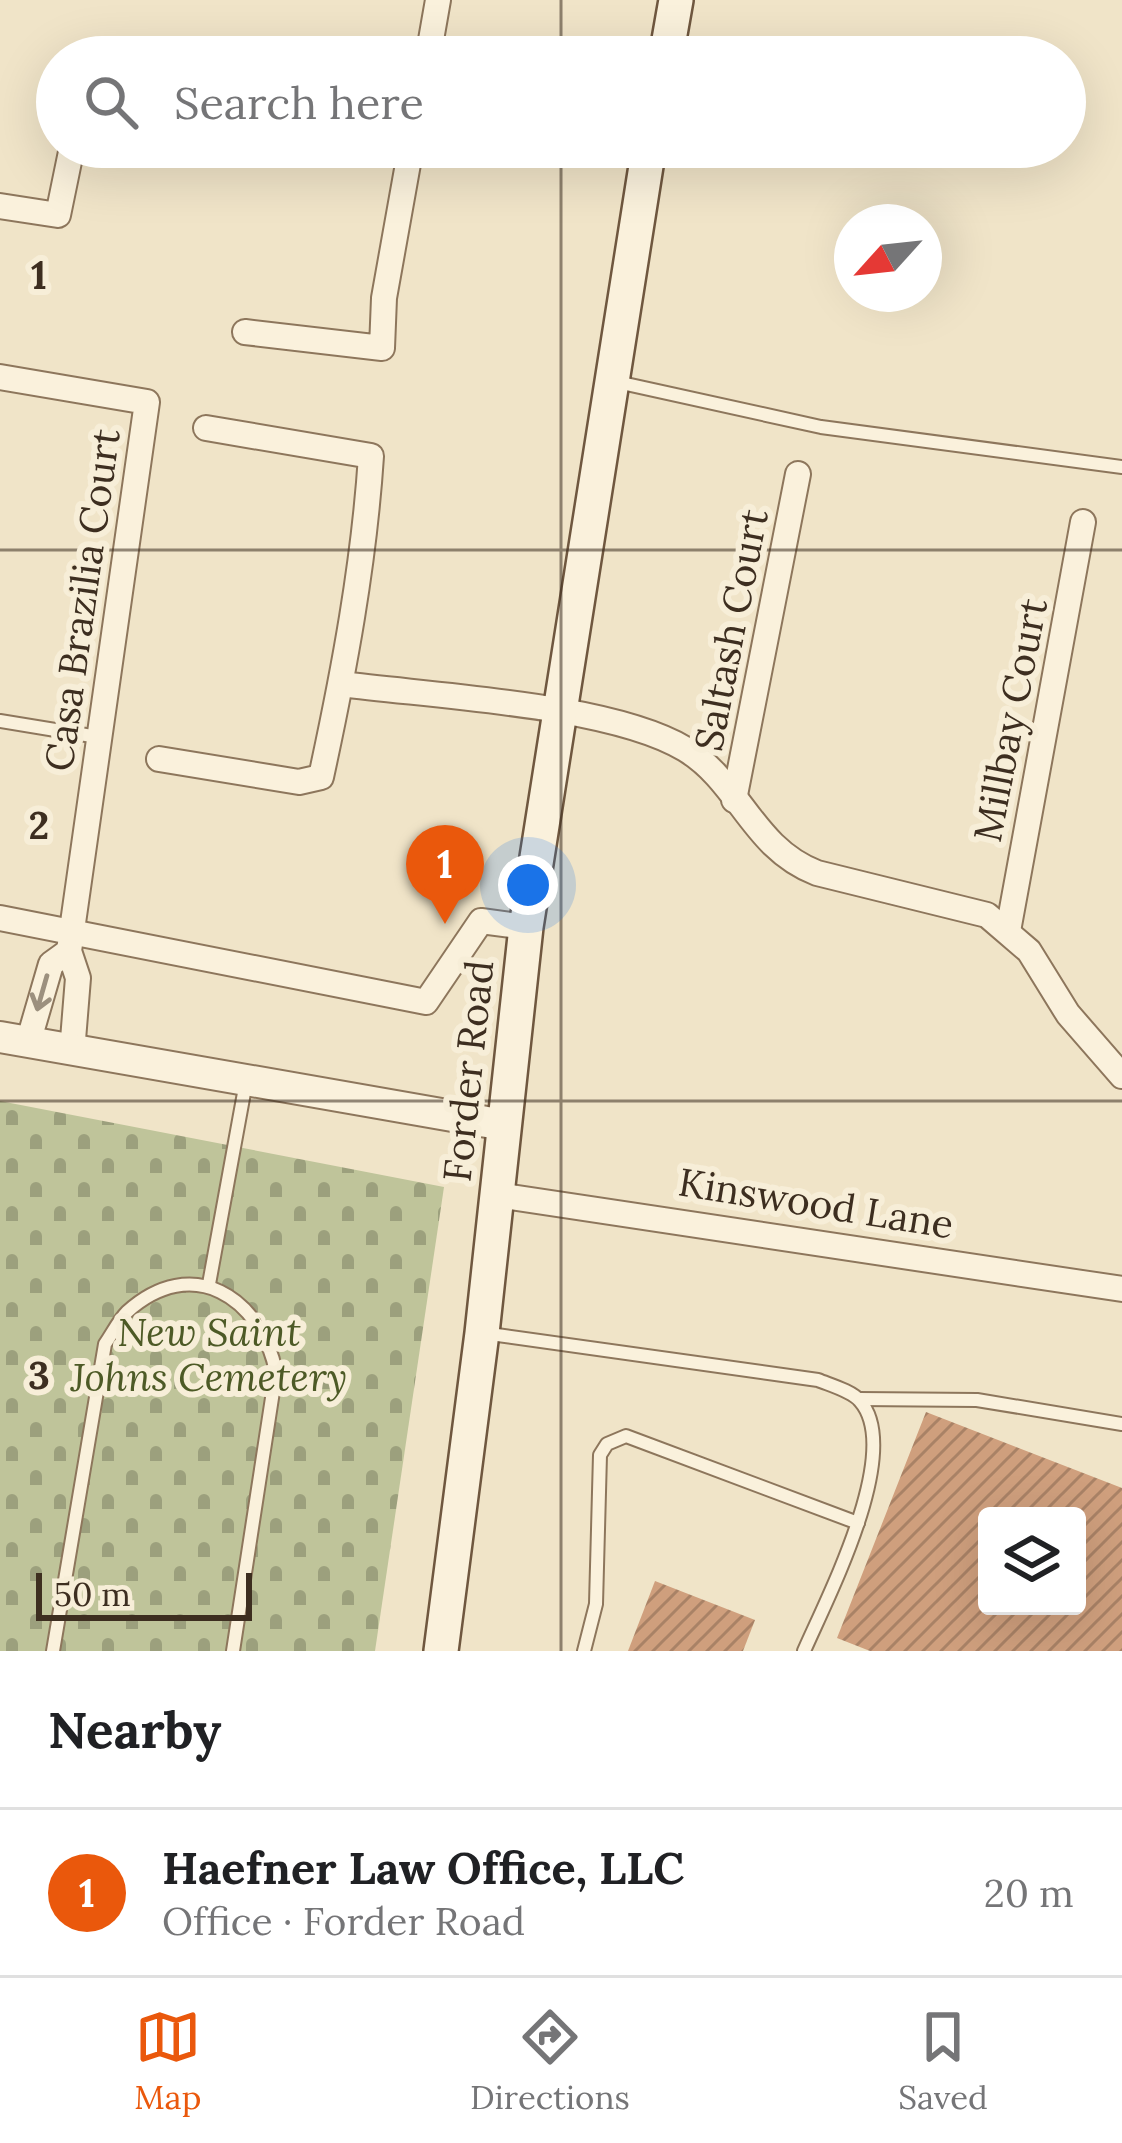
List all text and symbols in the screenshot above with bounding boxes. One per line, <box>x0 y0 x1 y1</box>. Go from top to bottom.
search box <box>36 36 1086 168</box>
icon: search <box>78 69 144 135</box>
text: Search here <box>174 74 424 131</box>
north arrow <box>834 204 942 312</box>
text: 1 <box>31 250 47 300</box>
street label: Casa Brazilia Court <box>33 426 131 774</box>
street label: Saltash Court <box>683 505 779 755</box>
street label: Millbay Court <box>962 594 1058 846</box>
text: 2 <box>29 800 49 850</box>
pin: 1 <box>406 825 484 924</box>
your location <box>498 855 558 915</box>
street label: Forder Road <box>432 958 504 1184</box>
one-way arrow <box>30 973 52 1011</box>
street label: Kinswood Lane <box>675 1157 957 1249</box>
park label: New Saint Johns Cemetery <box>70 1307 347 1402</box>
text: 3 <box>28 1350 50 1400</box>
map controls <box>978 1507 1086 1615</box>
button: layers <box>978 1507 1086 1615</box>
scale bar <box>36 1567 252 1620</box>
text: 50 m <box>54 1573 131 1615</box>
text: Nearby <box>48 1697 221 1762</box>
text: Haefner Law Office, LLC <box>162 1839 684 1896</box>
text: 1 <box>79 1868 95 1918</box>
text: 20 m <box>984 1868 1074 1918</box>
text: Office · Forder Road <box>162 1896 525 1946</box>
tab: Map <box>134 2004 201 2118</box>
tab: Directions <box>470 2004 630 2118</box>
tab: Saved <box>898 2004 988 2118</box>

